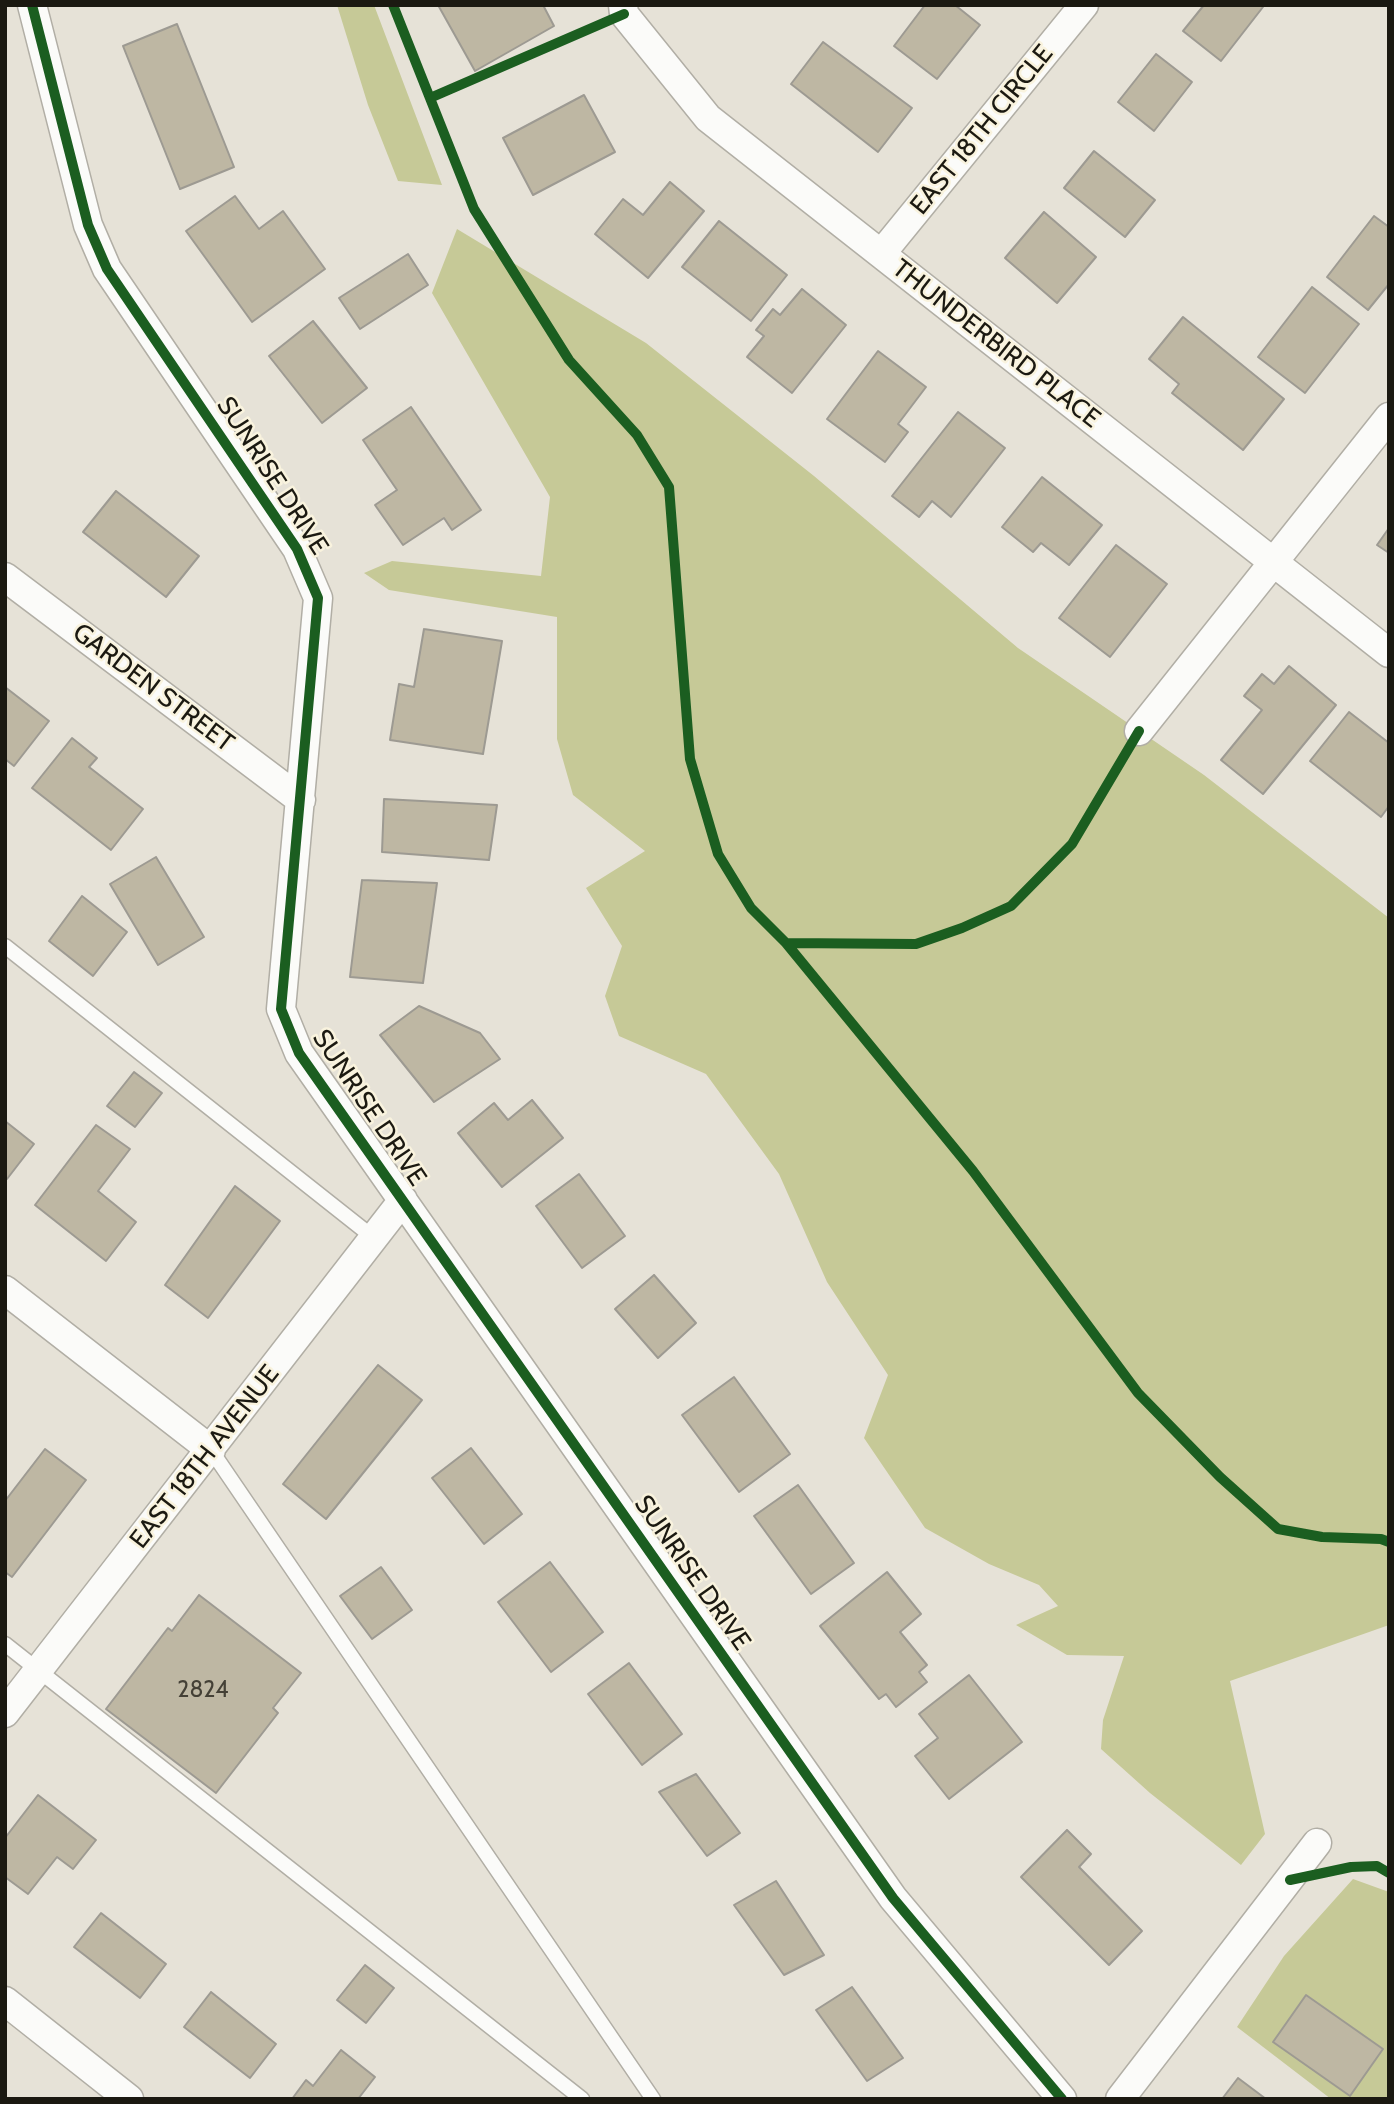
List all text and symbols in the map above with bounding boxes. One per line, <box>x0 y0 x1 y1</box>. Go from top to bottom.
street label: EAST 18TH CIRCLE <box>904 39 1060 221</box>
street label: THUNDERBIRD PLACE <box>886 253 1106 435</box>
street label: SUNRISE DRIVE <box>209 391 335 561</box>
street label: GARDEN STREET <box>66 617 240 759</box>
street label: SUNRISE DRIVE <box>305 1024 433 1192</box>
street label: EAST 18TH AVENUE <box>124 1359 286 1555</box>
street label: SUNRISE DRIVE <box>627 1490 757 1656</box>
house number: 2824 <box>177 1676 229 1704</box>

